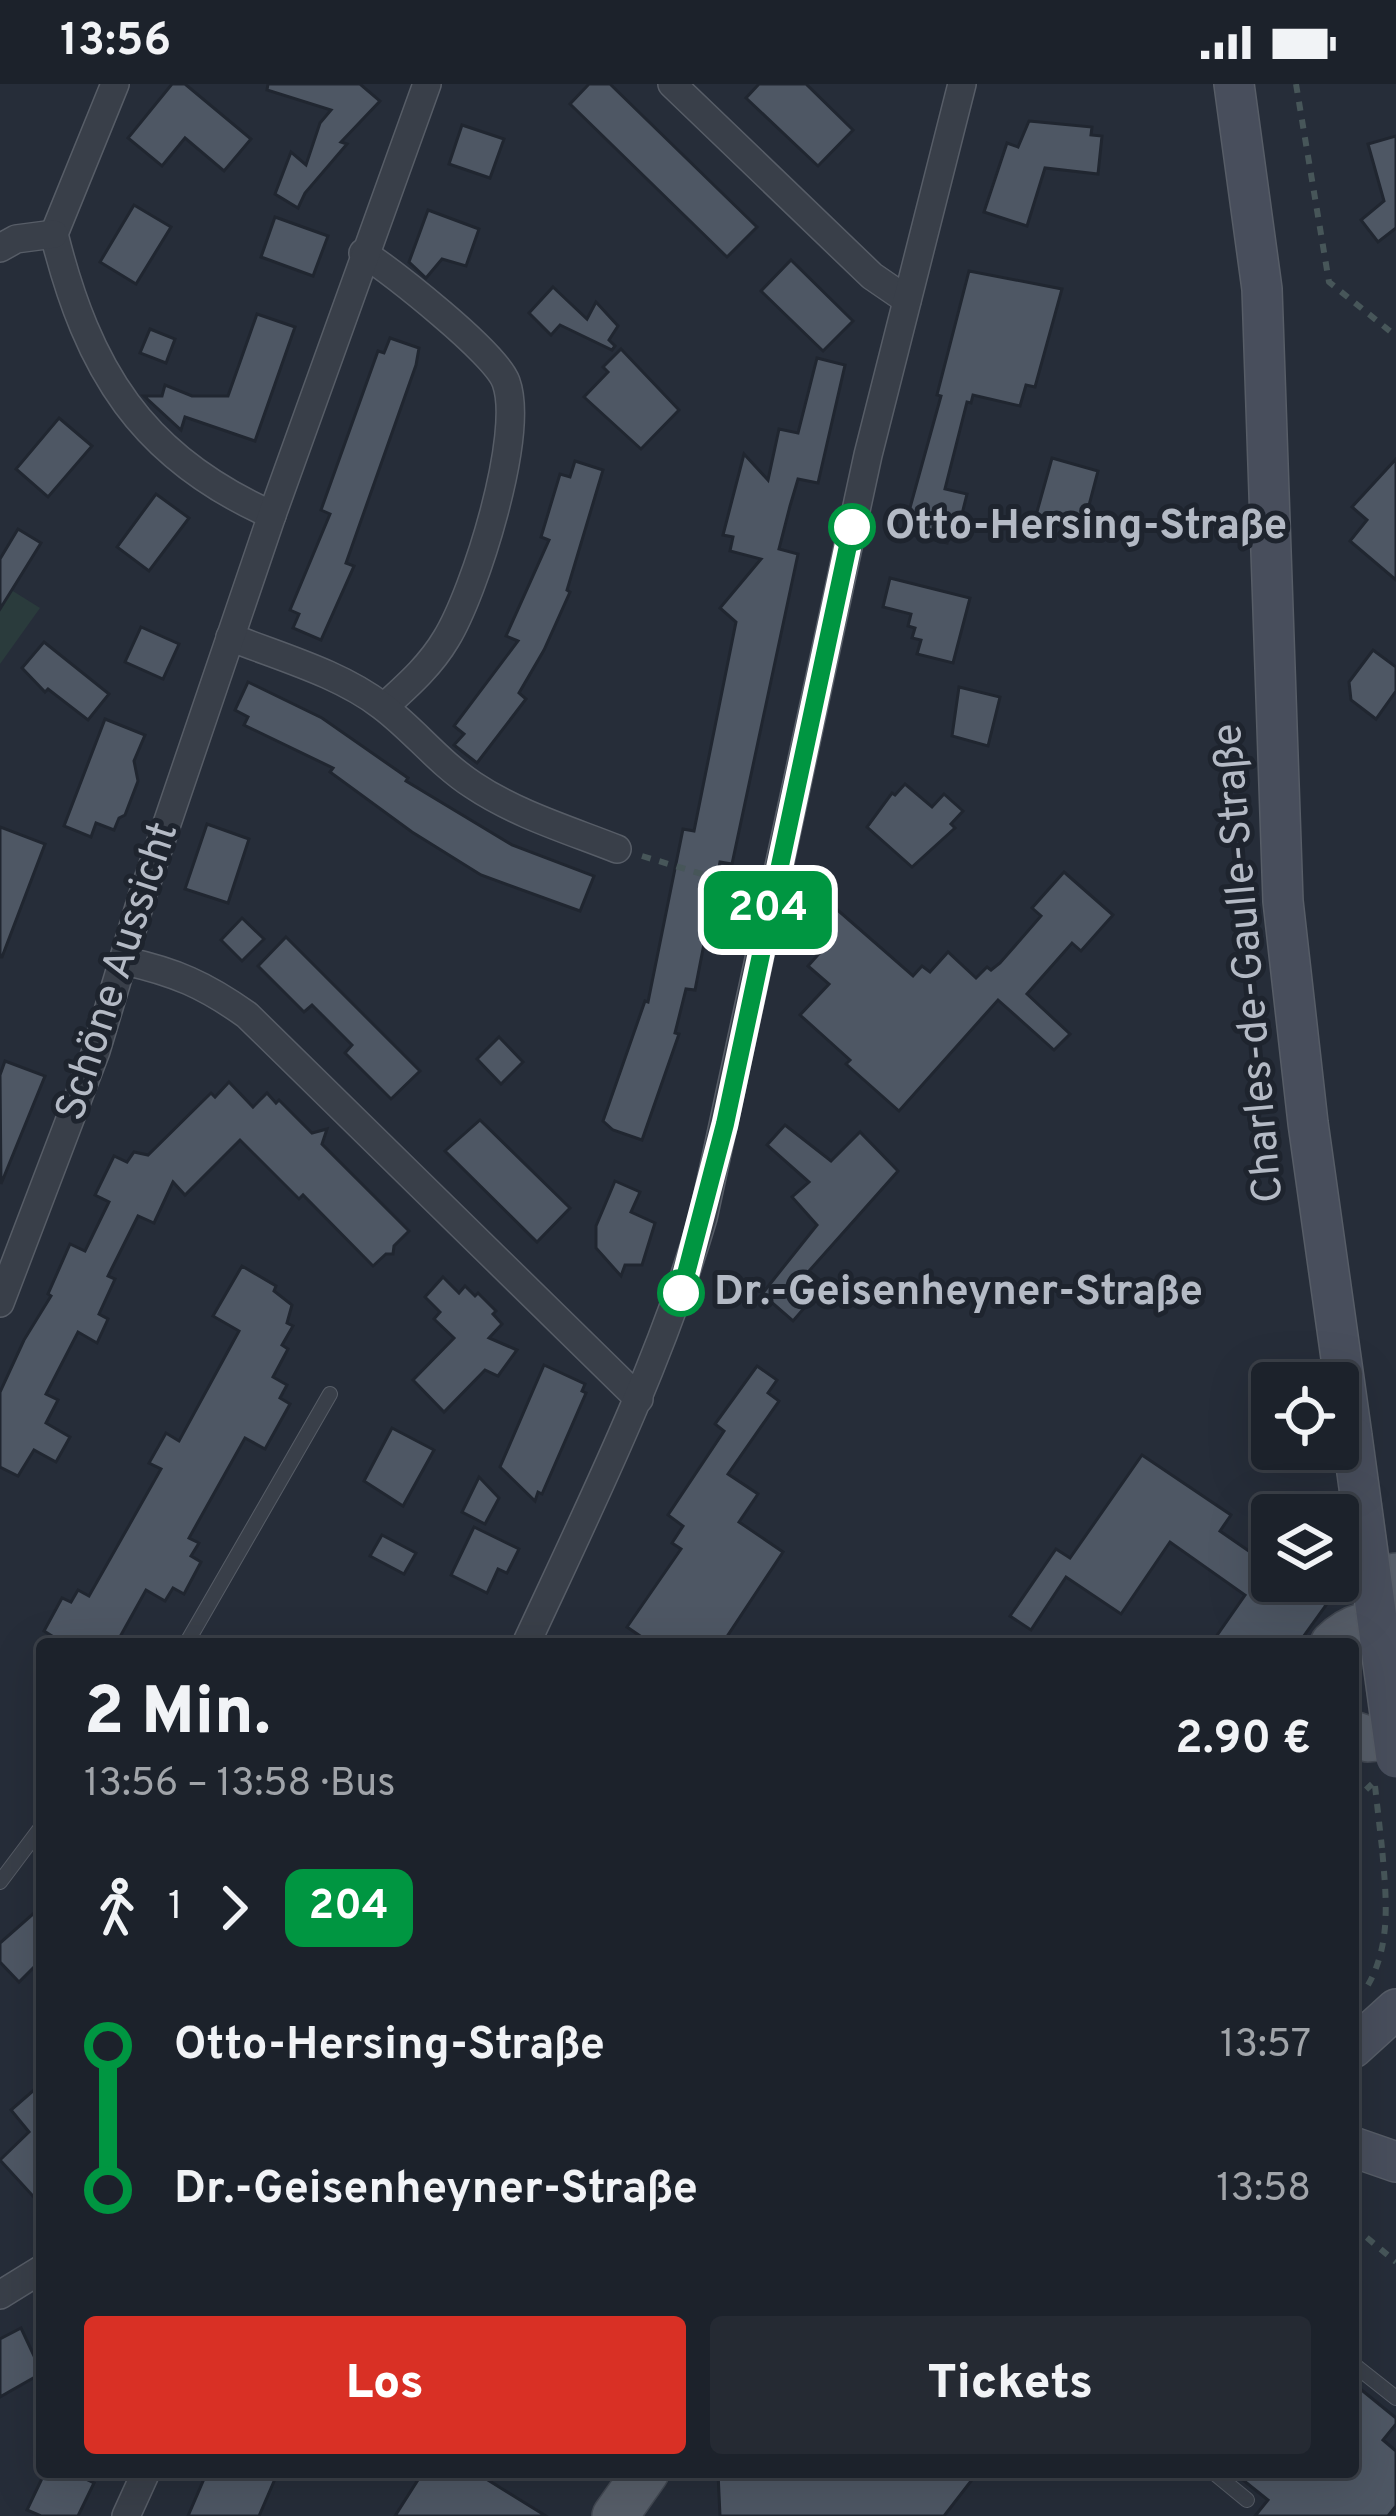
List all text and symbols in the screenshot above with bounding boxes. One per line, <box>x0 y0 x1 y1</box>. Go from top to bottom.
text: 13:56 <box>60 14 171 71</box>
place label: Otto-Hersing-Straße <box>885 501 1287 554</box>
marker: Otto-Hersing-Straße <box>830 505 874 549</box>
street label: Charles-de-Gaulle-Straße <box>1203 721 1297 1205</box>
street label: Schöne Aussicht <box>46 816 192 1128</box>
line badge: 204 <box>699 871 837 949</box>
text: 204 <box>728 883 808 936</box>
place label: Dr.-Geisenheyner-Straße <box>714 1267 1203 1320</box>
marker: Dr.-Geisenheyner-Straße <box>659 1271 703 1315</box>
map controls <box>1251 1362 1359 1602</box>
button: locate <box>1251 1362 1359 1470</box>
button: layers <box>1251 1494 1359 1602</box>
text: 2 Min. <box>84 1674 271 1757</box>
text: 2.90 € <box>1175 1712 1311 1769</box>
text: 13:56 – 13:58 · Bus <box>84 1761 396 1810</box>
icon: walk <box>84 1875 150 1941</box>
icon: forward <box>201 1875 267 1941</box>
text: 204 <box>309 1881 389 1934</box>
text: 1 <box>168 1884 183 1933</box>
text: Otto-Hersing-Straße <box>174 2018 605 2075</box>
text: 13:57 <box>1220 2022 1311 2071</box>
text: Dr.-Geisenheyner-Straße <box>174 2162 698 2219</box>
text: 13:58 <box>1216 2166 1311 2215</box>
button: Los <box>84 2316 686 2454</box>
button: Tickets <box>710 2316 1311 2454</box>

